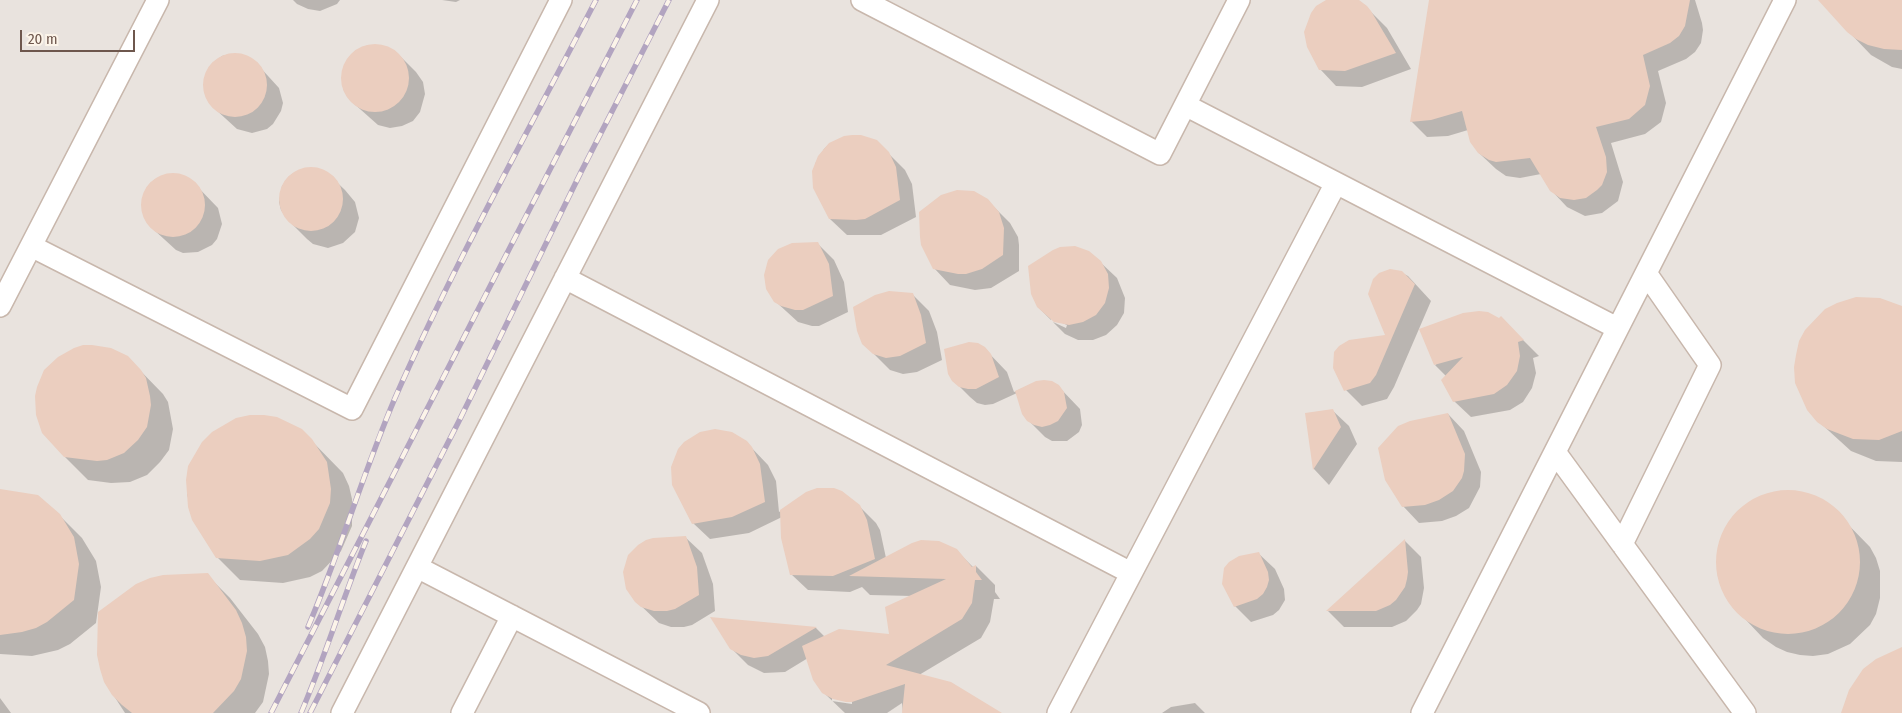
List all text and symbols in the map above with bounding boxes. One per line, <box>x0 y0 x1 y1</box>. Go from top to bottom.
scale bar <box>22 20 138 52</box>
text: 20 m <box>28 30 58 48</box>

